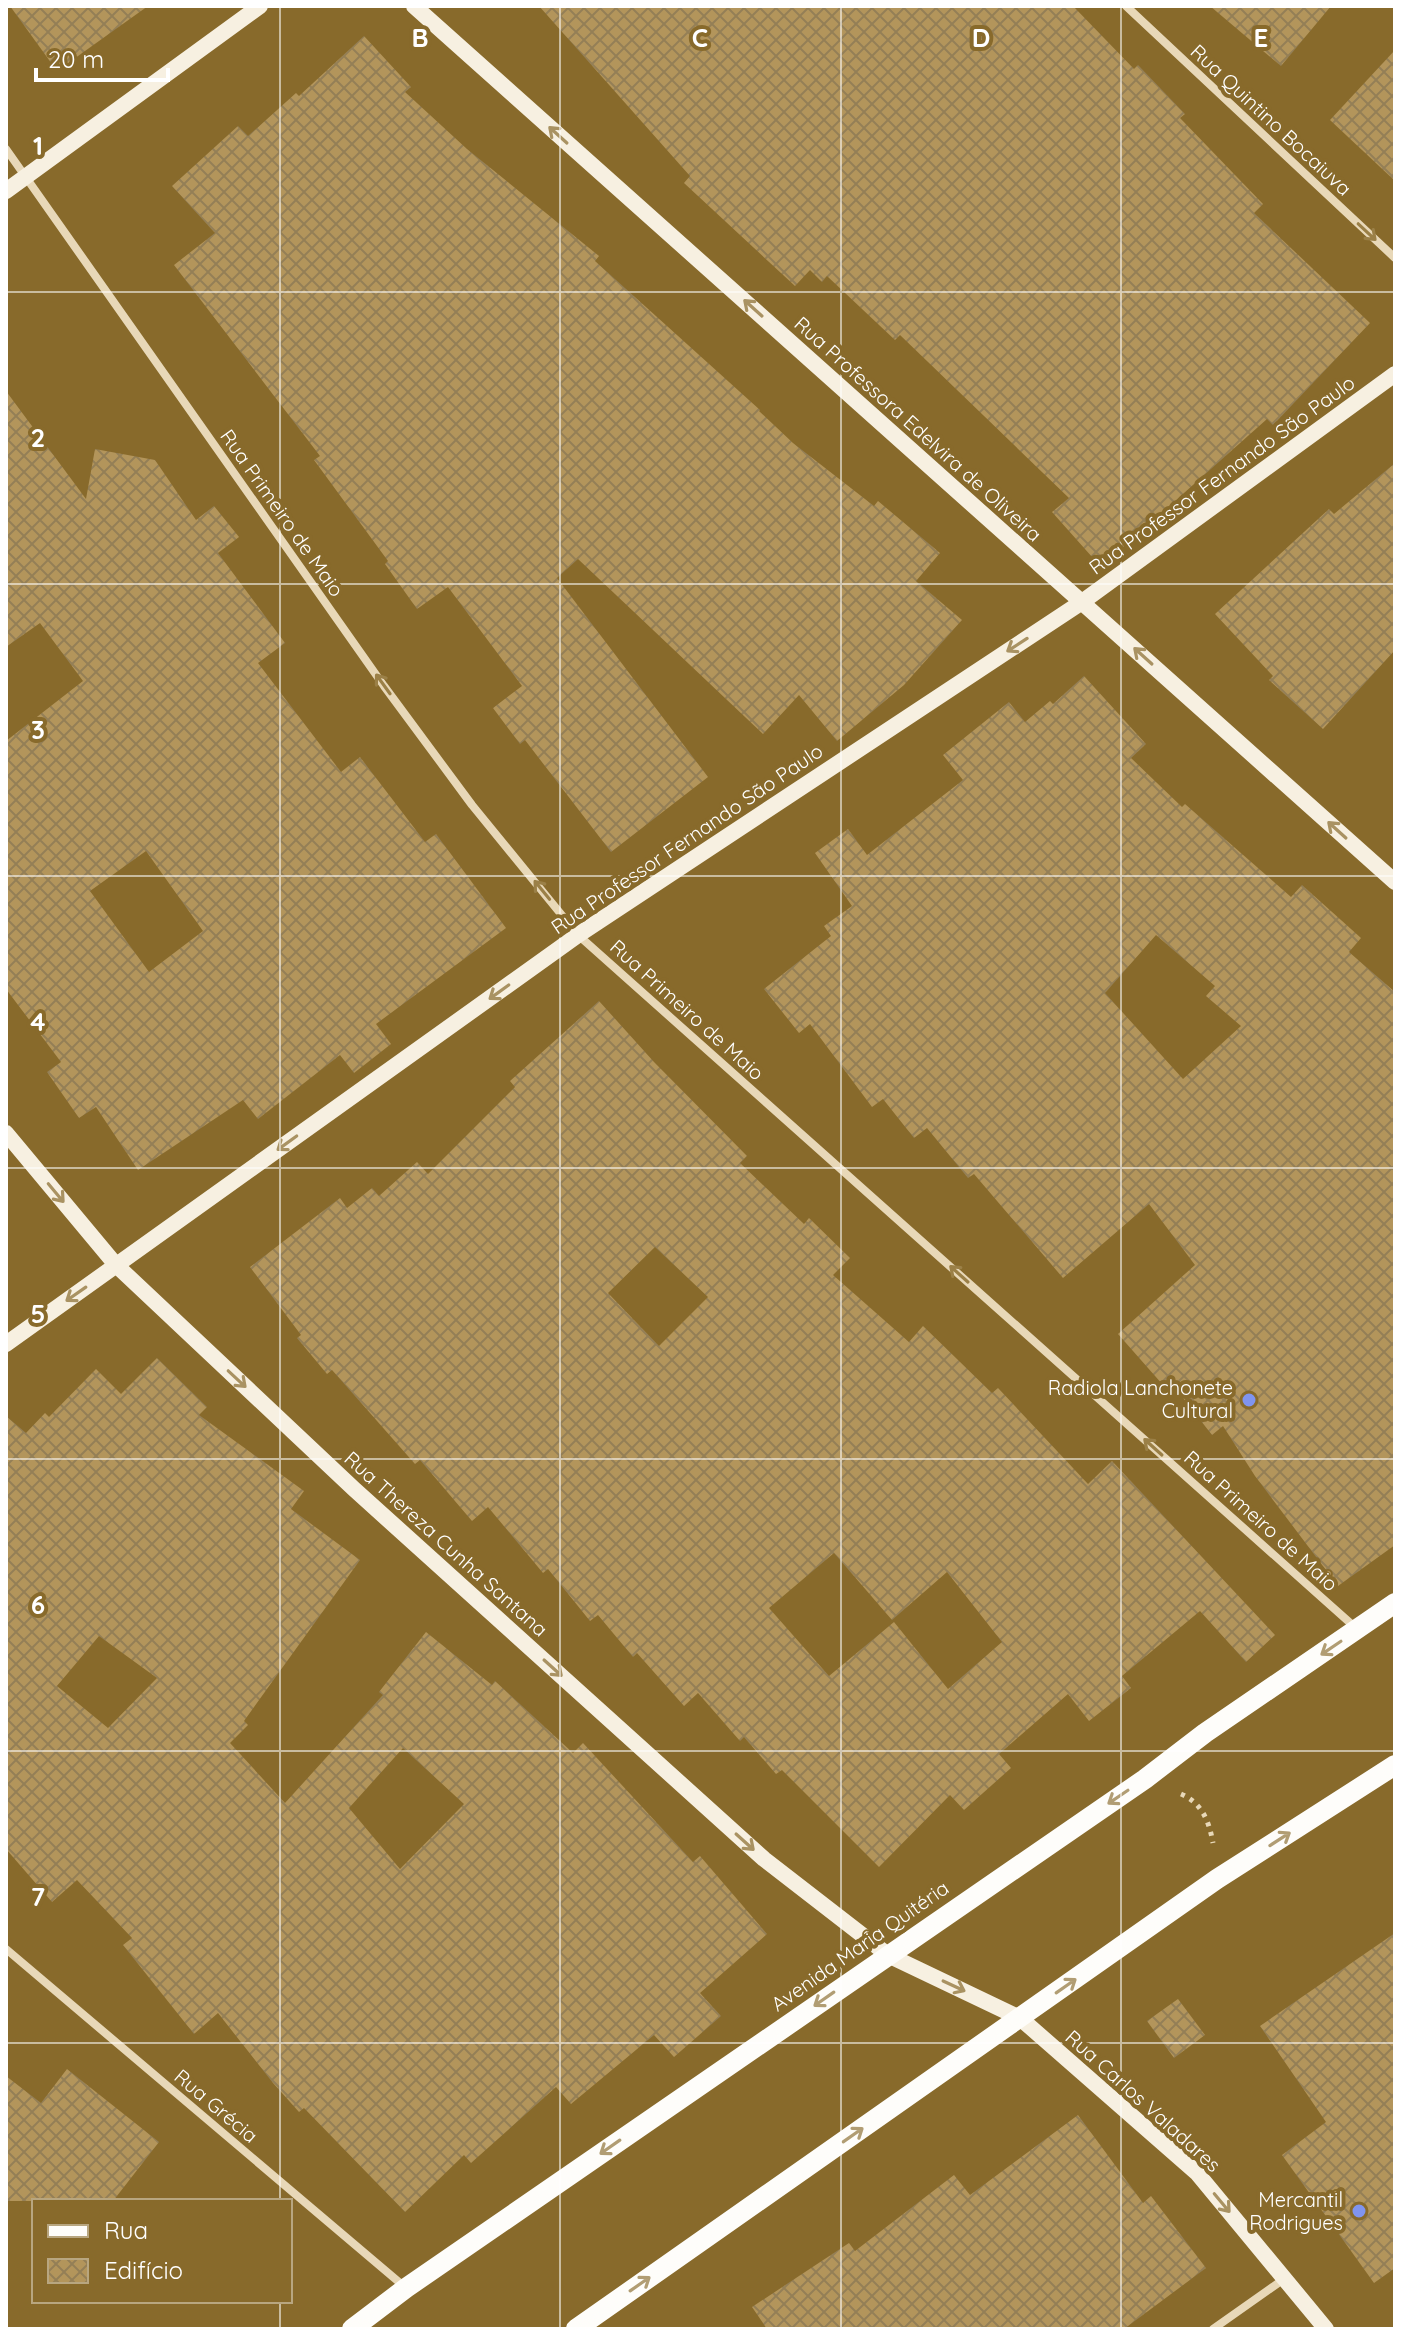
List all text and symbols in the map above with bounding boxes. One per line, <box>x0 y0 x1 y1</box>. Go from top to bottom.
text: B <box>411 21 429 54</box>
text: C <box>692 21 708 54</box>
text: D <box>972 21 990 54</box>
text: E <box>1254 21 1268 54</box>
scale bar <box>36 32 168 82</box>
street label: Rua Quintino Bocaiuva <box>1186 39 1357 201</box>
text: 20 m <box>48 44 104 74</box>
one-way arrow <box>549 126 569 144</box>
text: 1 <box>33 129 43 162</box>
one-way arrow <box>1357 222 1377 241</box>
one-way arrow <box>743 299 763 317</box>
street label: Rua Professora Edelvira de Oliveira <box>789 311 1047 546</box>
street label: Rua Professor Fernando São Paulo <box>1084 370 1360 580</box>
text: 2 <box>31 421 45 454</box>
street label: Rua Primeiro de Maio <box>215 424 350 601</box>
one-way arrow <box>1007 637 1029 653</box>
one-way arrow <box>1134 648 1154 666</box>
one-way arrow <box>375 674 391 696</box>
text: 3 <box>31 713 45 746</box>
street label: Rua Professor Fernando São Paulo <box>546 738 827 939</box>
one-way arrow <box>1327 821 1347 839</box>
one-way arrow <box>533 880 551 901</box>
street label: Rua Primeiro de Maio <box>605 934 769 1085</box>
one-way arrow <box>488 983 510 1000</box>
text: 4 <box>30 1005 46 1038</box>
one-way arrow <box>277 1134 298 1151</box>
one-way arrow <box>46 1182 64 1203</box>
one-way arrow <box>950 1265 970 1283</box>
one-way arrow <box>65 1286 87 1302</box>
text: 5 <box>31 1297 45 1330</box>
one-way arrow <box>227 1369 247 1388</box>
place label: Radiola Lanchonete Cultural <box>1048 1375 1233 1423</box>
marker: Radiola Lanchonete Cultural <box>1240 1391 1258 1409</box>
one-way arrow <box>1144 1438 1164 1456</box>
street label: Rua Primeiro de Maio <box>1179 1445 1343 1596</box>
street label: Rua Thereza Cunha Santana <box>339 1446 553 1642</box>
text: 6 <box>31 1588 45 1621</box>
one-way arrow <box>1320 1640 1342 1656</box>
one-way arrow <box>542 1658 562 1676</box>
one-way arrow <box>1108 1789 1130 1805</box>
one-way arrow <box>1269 1830 1291 1847</box>
one-way arrow <box>735 1833 755 1851</box>
street label: Avenida Maria Quitéria <box>766 1875 953 2016</box>
text: 7 <box>31 1880 45 1913</box>
one-way arrow <box>1055 1978 1076 1995</box>
one-way arrow <box>942 1979 966 1994</box>
one-way arrow <box>814 1991 836 2007</box>
street label: Rua Carlos Valadares <box>1060 2024 1226 2177</box>
street label: Rua Grécia <box>169 2063 263 2148</box>
one-way arrow <box>842 2127 864 2143</box>
one-way arrow <box>600 2139 622 2155</box>
place label: Mercantil Rodrigues <box>1249 2187 1343 2235</box>
one-way arrow <box>1213 2192 1231 2213</box>
legend <box>32 2199 292 2303</box>
marker: Mercantil Rodrigues <box>1350 2202 1368 2220</box>
text: Rua <box>104 2215 148 2245</box>
text: Edifício <box>104 2255 183 2285</box>
one-way arrow <box>629 2276 651 2292</box>

